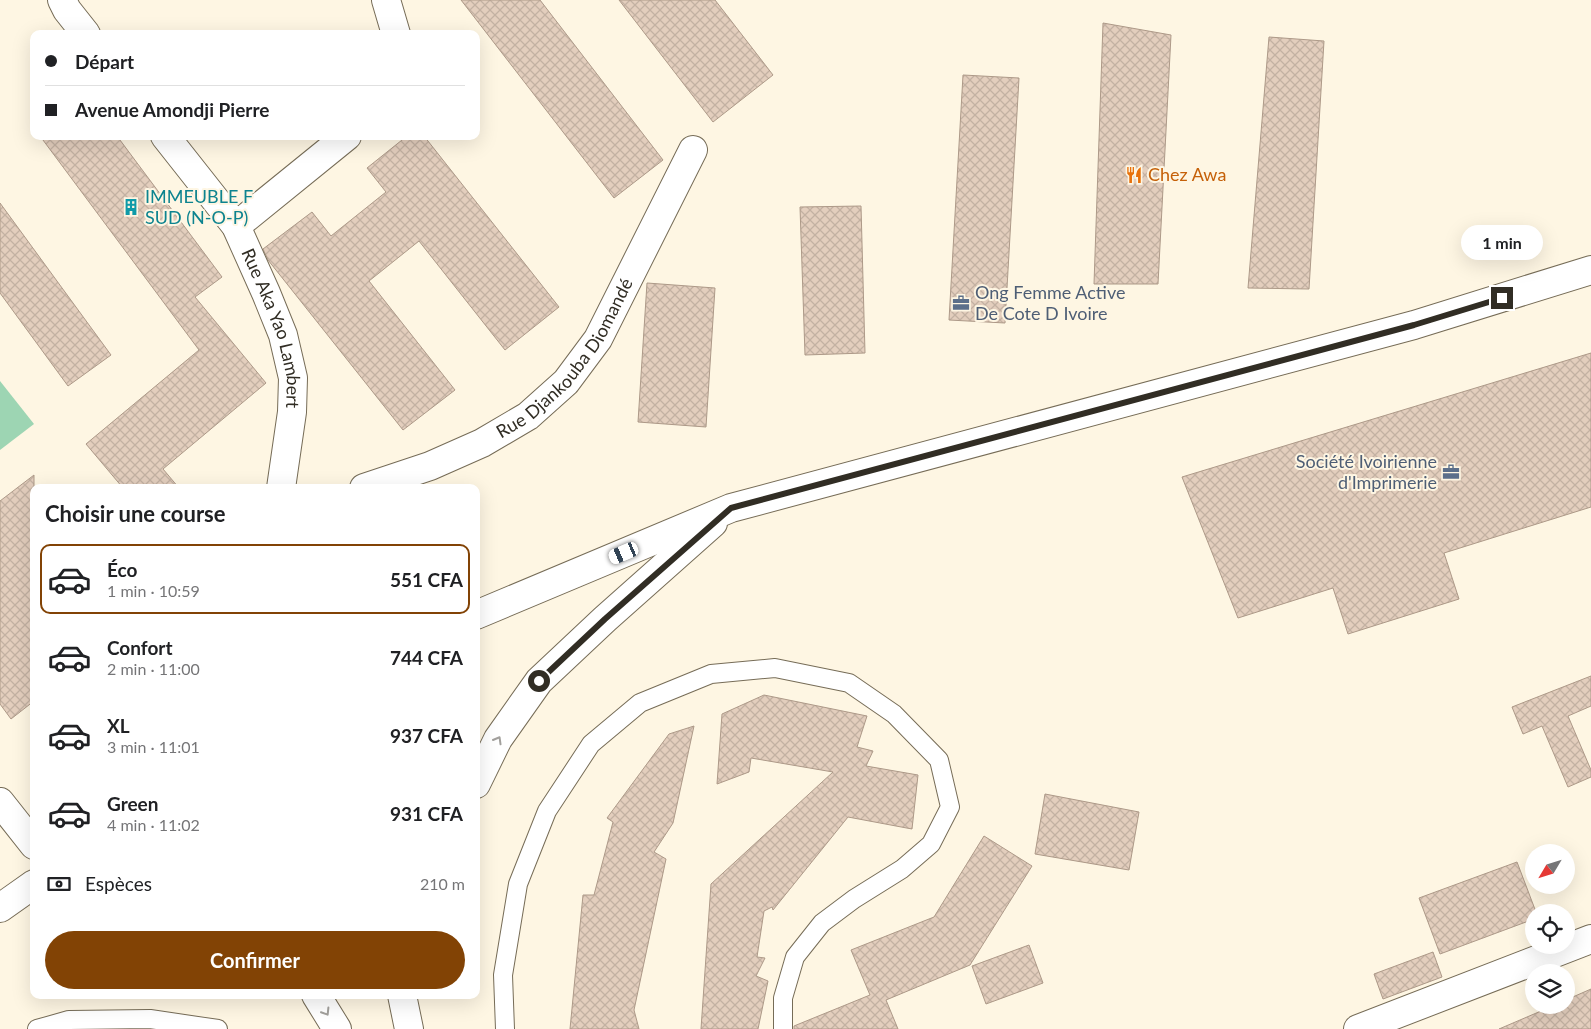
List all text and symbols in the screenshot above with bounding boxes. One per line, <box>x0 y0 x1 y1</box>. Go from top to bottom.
text: Départ <box>75 50 134 73</box>
text: Avenue Amondji Pierre <box>75 98 269 121</box>
place label: Chez Awa <box>1148 163 1226 185</box>
restaurant icon: Chez Awa <box>1124 165 1144 185</box>
place label: IMMEUBLE F SUD (N-O-P) <box>145 185 253 228</box>
building icon: IMMEUBLE F SUD (N-O-P) <box>121 197 141 217</box>
callout: 1 min <box>1461 226 1543 260</box>
text: 1 min <box>1482 233 1522 252</box>
street label: Rue Aka Yao Lambert <box>237 245 305 409</box>
street label: Rue Djankouba Diomandé <box>492 274 637 442</box>
place label: Ong Femme Active De Cote D Ivoire <box>975 281 1125 324</box>
route end <box>1491 287 1513 309</box>
office icon: Ong Femme Active De Cote D Ivoire <box>951 293 971 313</box>
place label: Société Ivoirienne d'Imprimerie <box>1296 450 1437 493</box>
office icon: Société Ivoirienne d'Imprimerie <box>1441 462 1461 482</box>
text: Choisir une course <box>45 500 226 527</box>
car <box>607 540 640 566</box>
icon: car <box>47 557 92 602</box>
text: Éco <box>107 558 137 581</box>
text: 551 CFA <box>390 568 463 591</box>
text: 1 min · 10:59 <box>107 581 200 600</box>
icon: car <box>47 635 92 680</box>
text: Confort <box>107 636 172 659</box>
text: 744 CFA <box>390 646 463 669</box>
text: 2 min · 11:00 <box>107 659 200 678</box>
route start <box>528 670 550 692</box>
icon: car <box>47 713 92 758</box>
text: XL <box>107 714 130 737</box>
text: 937 CFA <box>390 724 463 747</box>
text: 3 min · 11:01 <box>107 737 200 756</box>
one-way arrow <box>492 737 502 746</box>
icon: car <box>47 791 92 836</box>
text: Green <box>107 792 158 815</box>
text: 931 CFA <box>390 802 463 825</box>
text: 4 min · 11:02 <box>107 815 200 834</box>
north arrow <box>1525 844 1575 894</box>
map controls <box>1525 844 1575 1014</box>
icon: cash <box>45 870 73 898</box>
text: Espèces <box>85 872 152 895</box>
text: 210 m <box>420 874 465 893</box>
button: locate <box>1525 904 1575 954</box>
button: Confirmer <box>45 931 465 989</box>
button: layers <box>1525 964 1575 1014</box>
one-way arrow <box>320 1007 330 1016</box>

